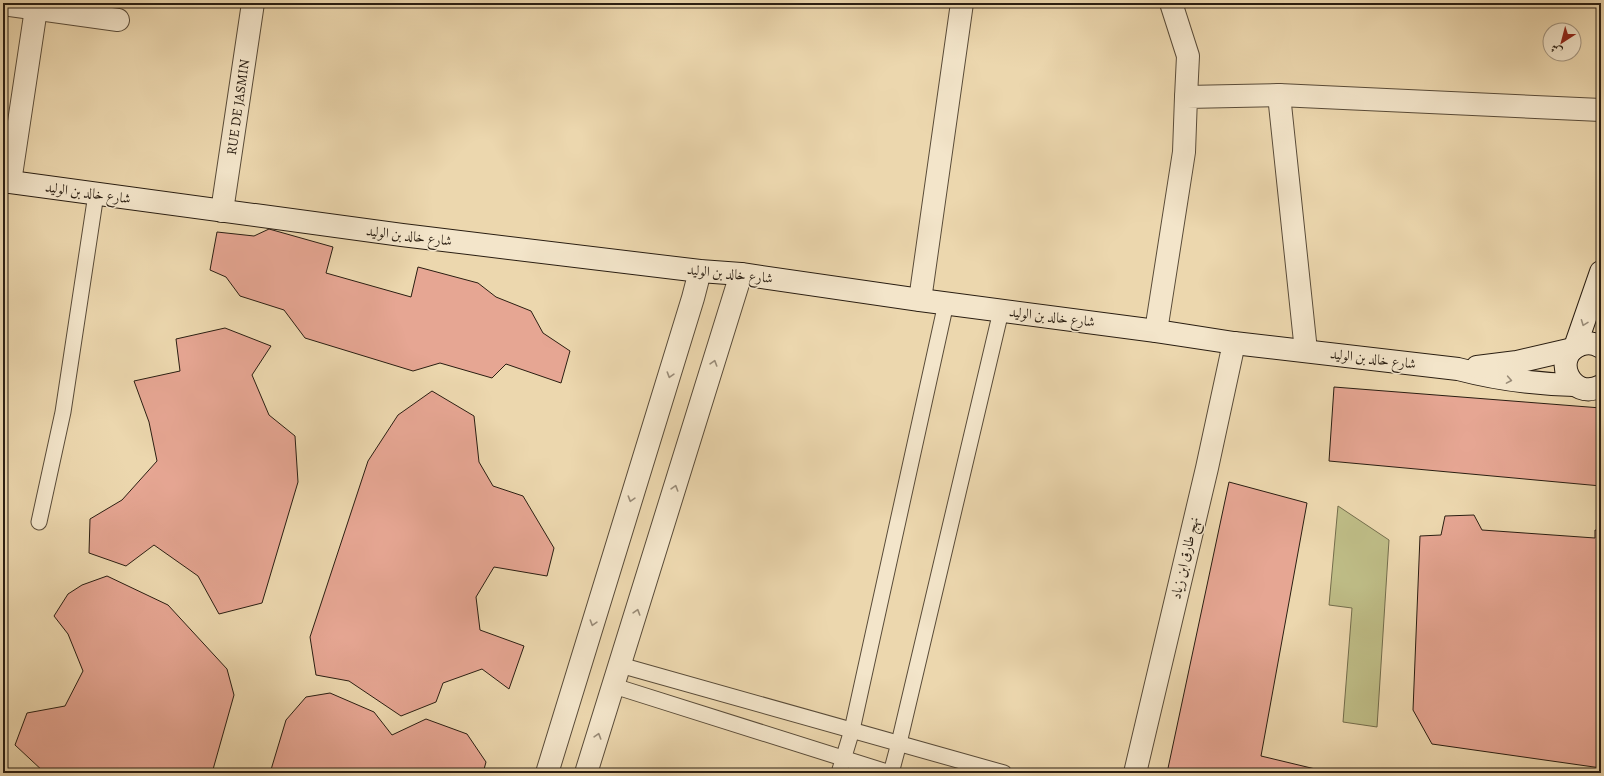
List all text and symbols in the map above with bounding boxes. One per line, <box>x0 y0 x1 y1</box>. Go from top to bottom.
north arrow <box>1542 22 1582 62</box>
text: ش <box>1548 40 1565 59</box>
street label: RUE DE JASMIN <box>222 58 254 156</box>
street label: شارع خالد بن الوليد <box>44 178 132 210</box>
street label: شارع خالد بن الوليد <box>365 221 453 253</box>
street label: شارع خالد بن الوليد <box>686 260 774 290</box>
street label: شارع خالد بن الوليد <box>1008 302 1096 334</box>
one-way arrow <box>1581 319 1589 326</box>
street label: شارع خالد بن الوليد <box>1329 344 1417 376</box>
one-way arrow <box>709 360 718 367</box>
one-way arrow <box>666 371 674 378</box>
one-way arrow <box>1506 375 1513 384</box>
one-way arrow <box>670 484 679 491</box>
one-way arrow <box>627 496 636 503</box>
street label: نهج طارق ابن زياد <box>1166 515 1207 602</box>
one-way arrow <box>632 608 641 615</box>
one-way arrow <box>589 620 598 627</box>
one-way arrow <box>593 732 602 739</box>

